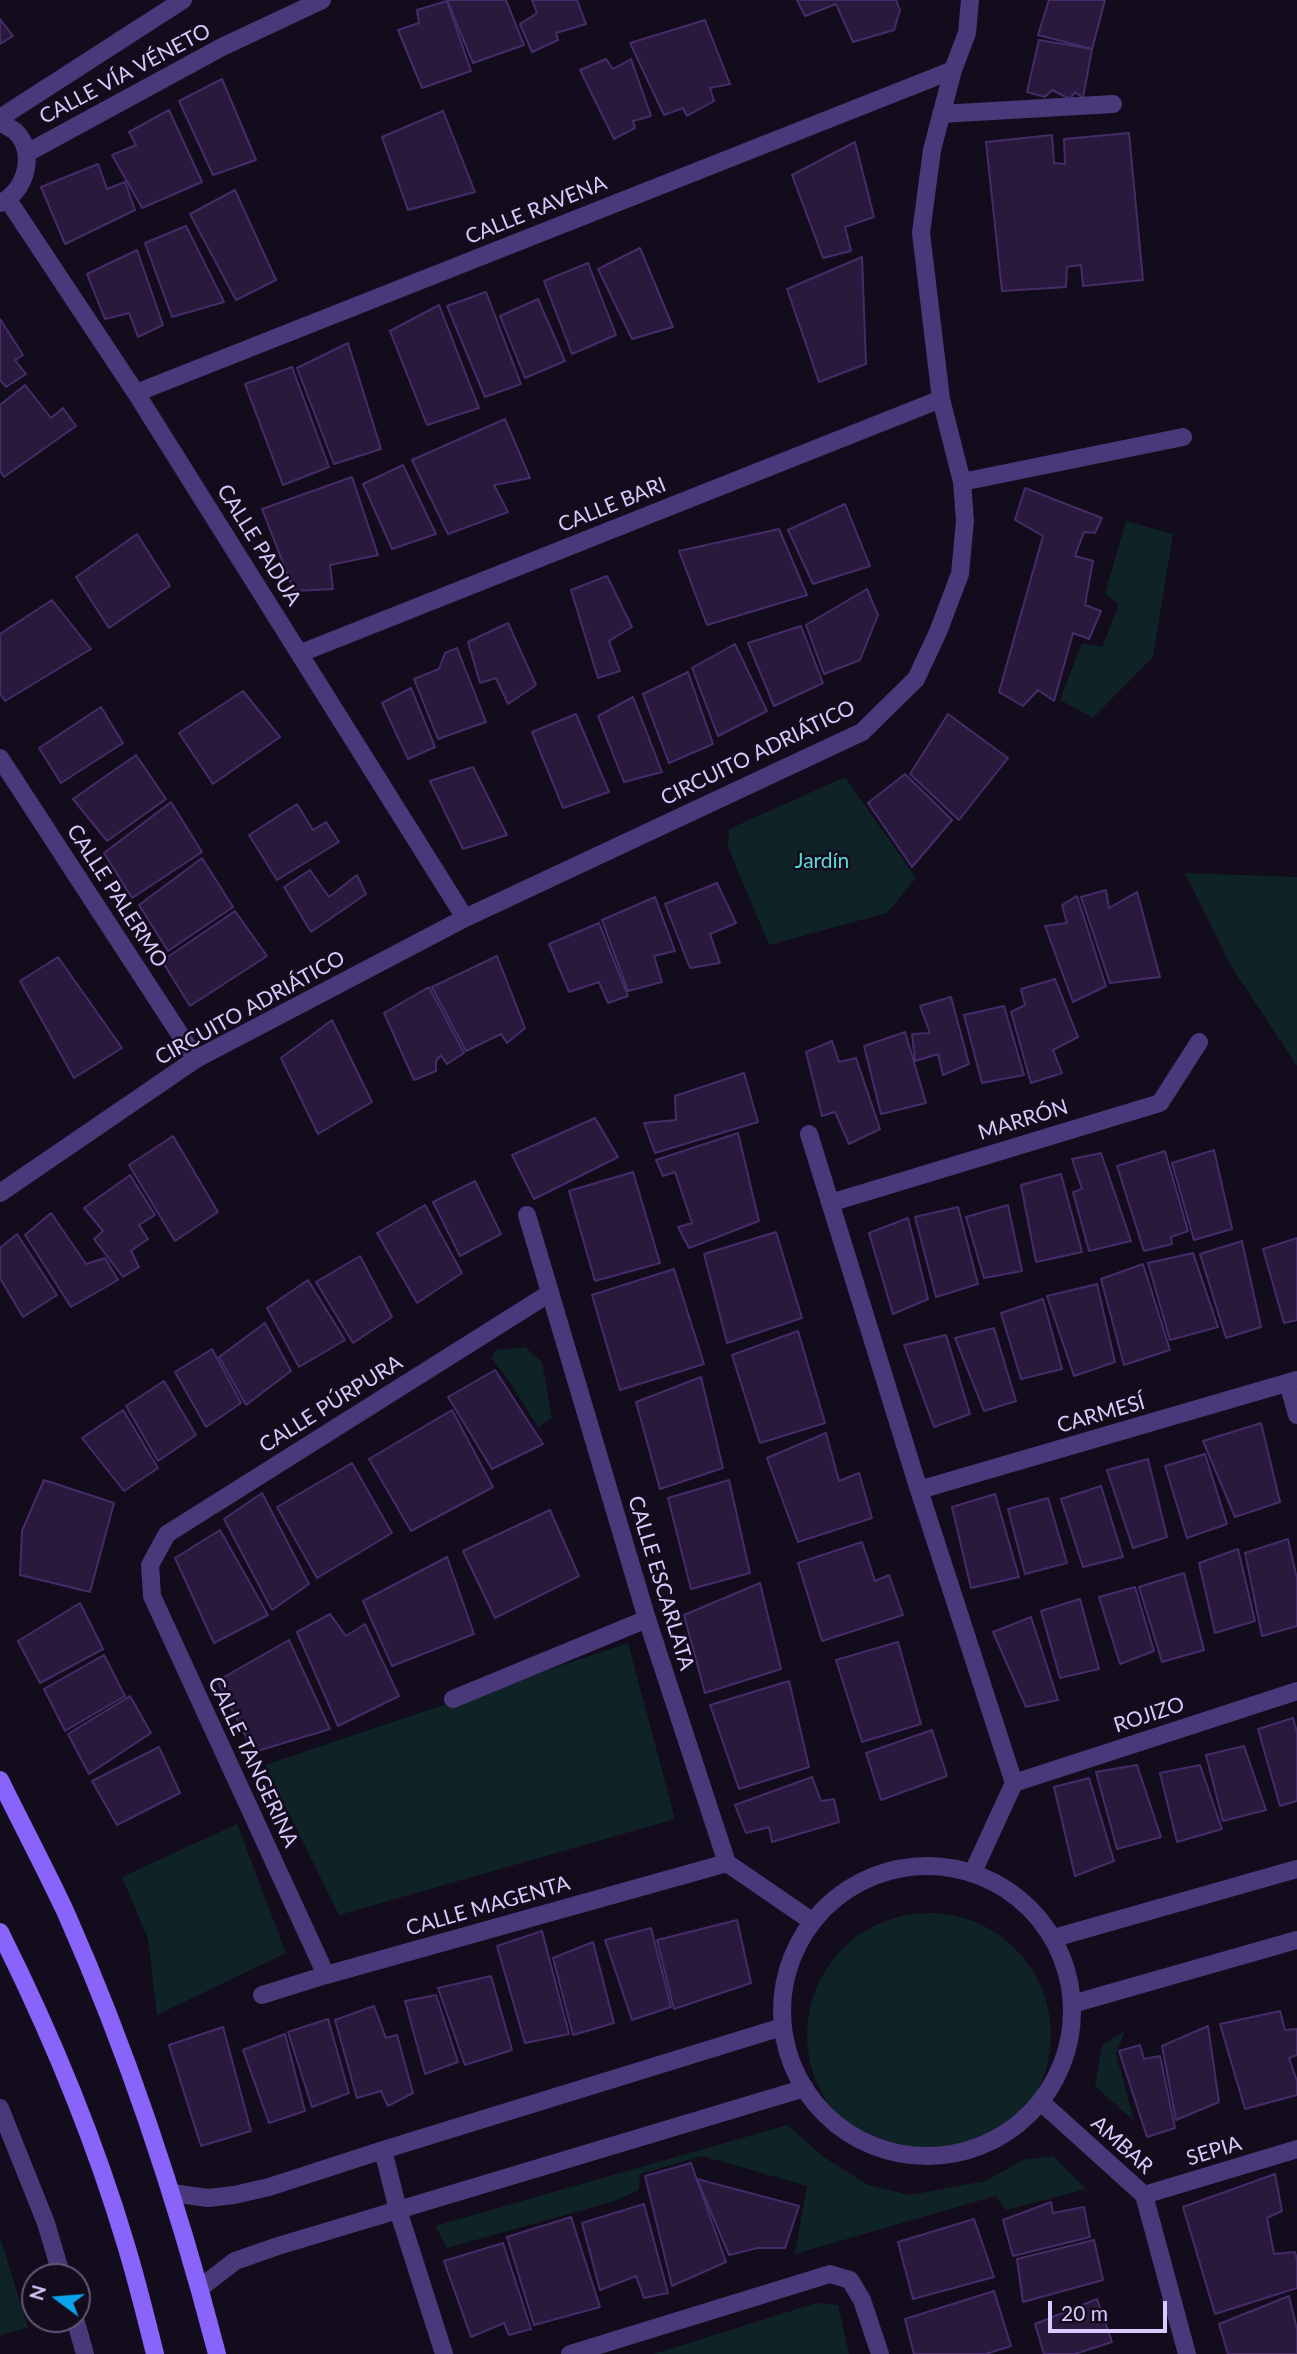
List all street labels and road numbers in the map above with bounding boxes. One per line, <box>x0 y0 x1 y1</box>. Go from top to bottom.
street label: CALLE VÍA VÉNETO <box>35 18 215 130</box>
street label: CALLE RAVENA <box>462 170 610 250</box>
street label: CALLE BARI <box>554 472 670 538</box>
street label: CALLE PADUA <box>212 480 306 610</box>
street label: CIRCUITO ADRIÁTICO <box>657 695 859 811</box>
street label: CALLE PALERMO <box>61 820 173 972</box>
street label: CIRCUITO ADRIÁTICO <box>151 945 349 1071</box>
street label: MARRÓN <box>975 1094 1071 1146</box>
street label: CALLE PÚRPURA <box>255 1350 407 1458</box>
street label: CARMESÍ <box>1054 1389 1148 1439</box>
street label: CALLE ESCARLATA <box>623 1493 699 1673</box>
street label: CALLE TANGERINA <box>202 1673 304 1851</box>
street label: ROJIZO <box>1110 1692 1188 1738</box>
street label: CALLE MAGENTA <box>403 1871 573 1941</box>
street label: AMBAR <box>1086 2111 1158 2179</box>
street label: SEPIA <box>1183 2131 1245 2171</box>

